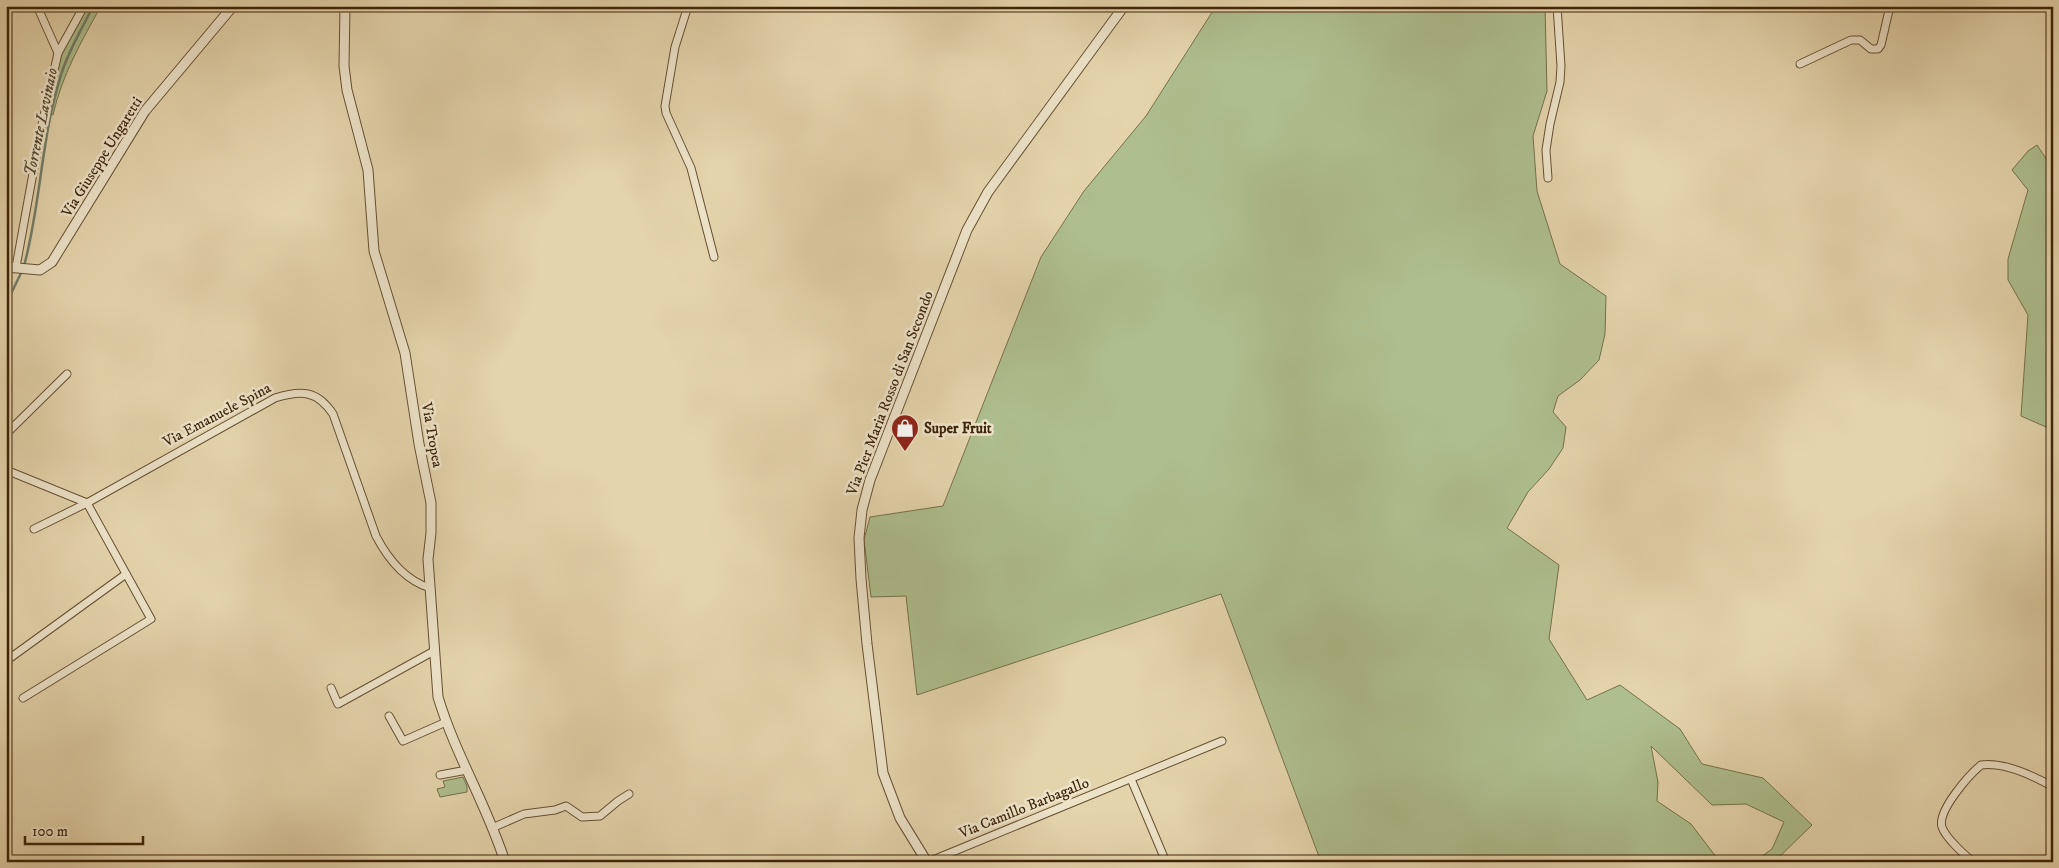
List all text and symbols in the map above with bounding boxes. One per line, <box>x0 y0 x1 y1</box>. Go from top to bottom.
water label: Torrente Lavinaio <box>20 66 62 178</box>
street label: Via Giuseppe Ungaretti <box>57 93 147 221</box>
street label: Via Pier Maria Rosso di San Secondo <box>842 288 938 499</box>
street label: Via Emanuele Spina <box>159 378 275 452</box>
street label: Via Tropea <box>417 400 447 470</box>
shop icon: Super Fruit <box>890 413 920 452</box>
place label: Super Fruit <box>924 419 992 438</box>
street label: Via Camillo Barbagallo <box>955 773 1092 843</box>
scale bar <box>25 813 142 845</box>
text: 100 m <box>32 822 68 841</box>

